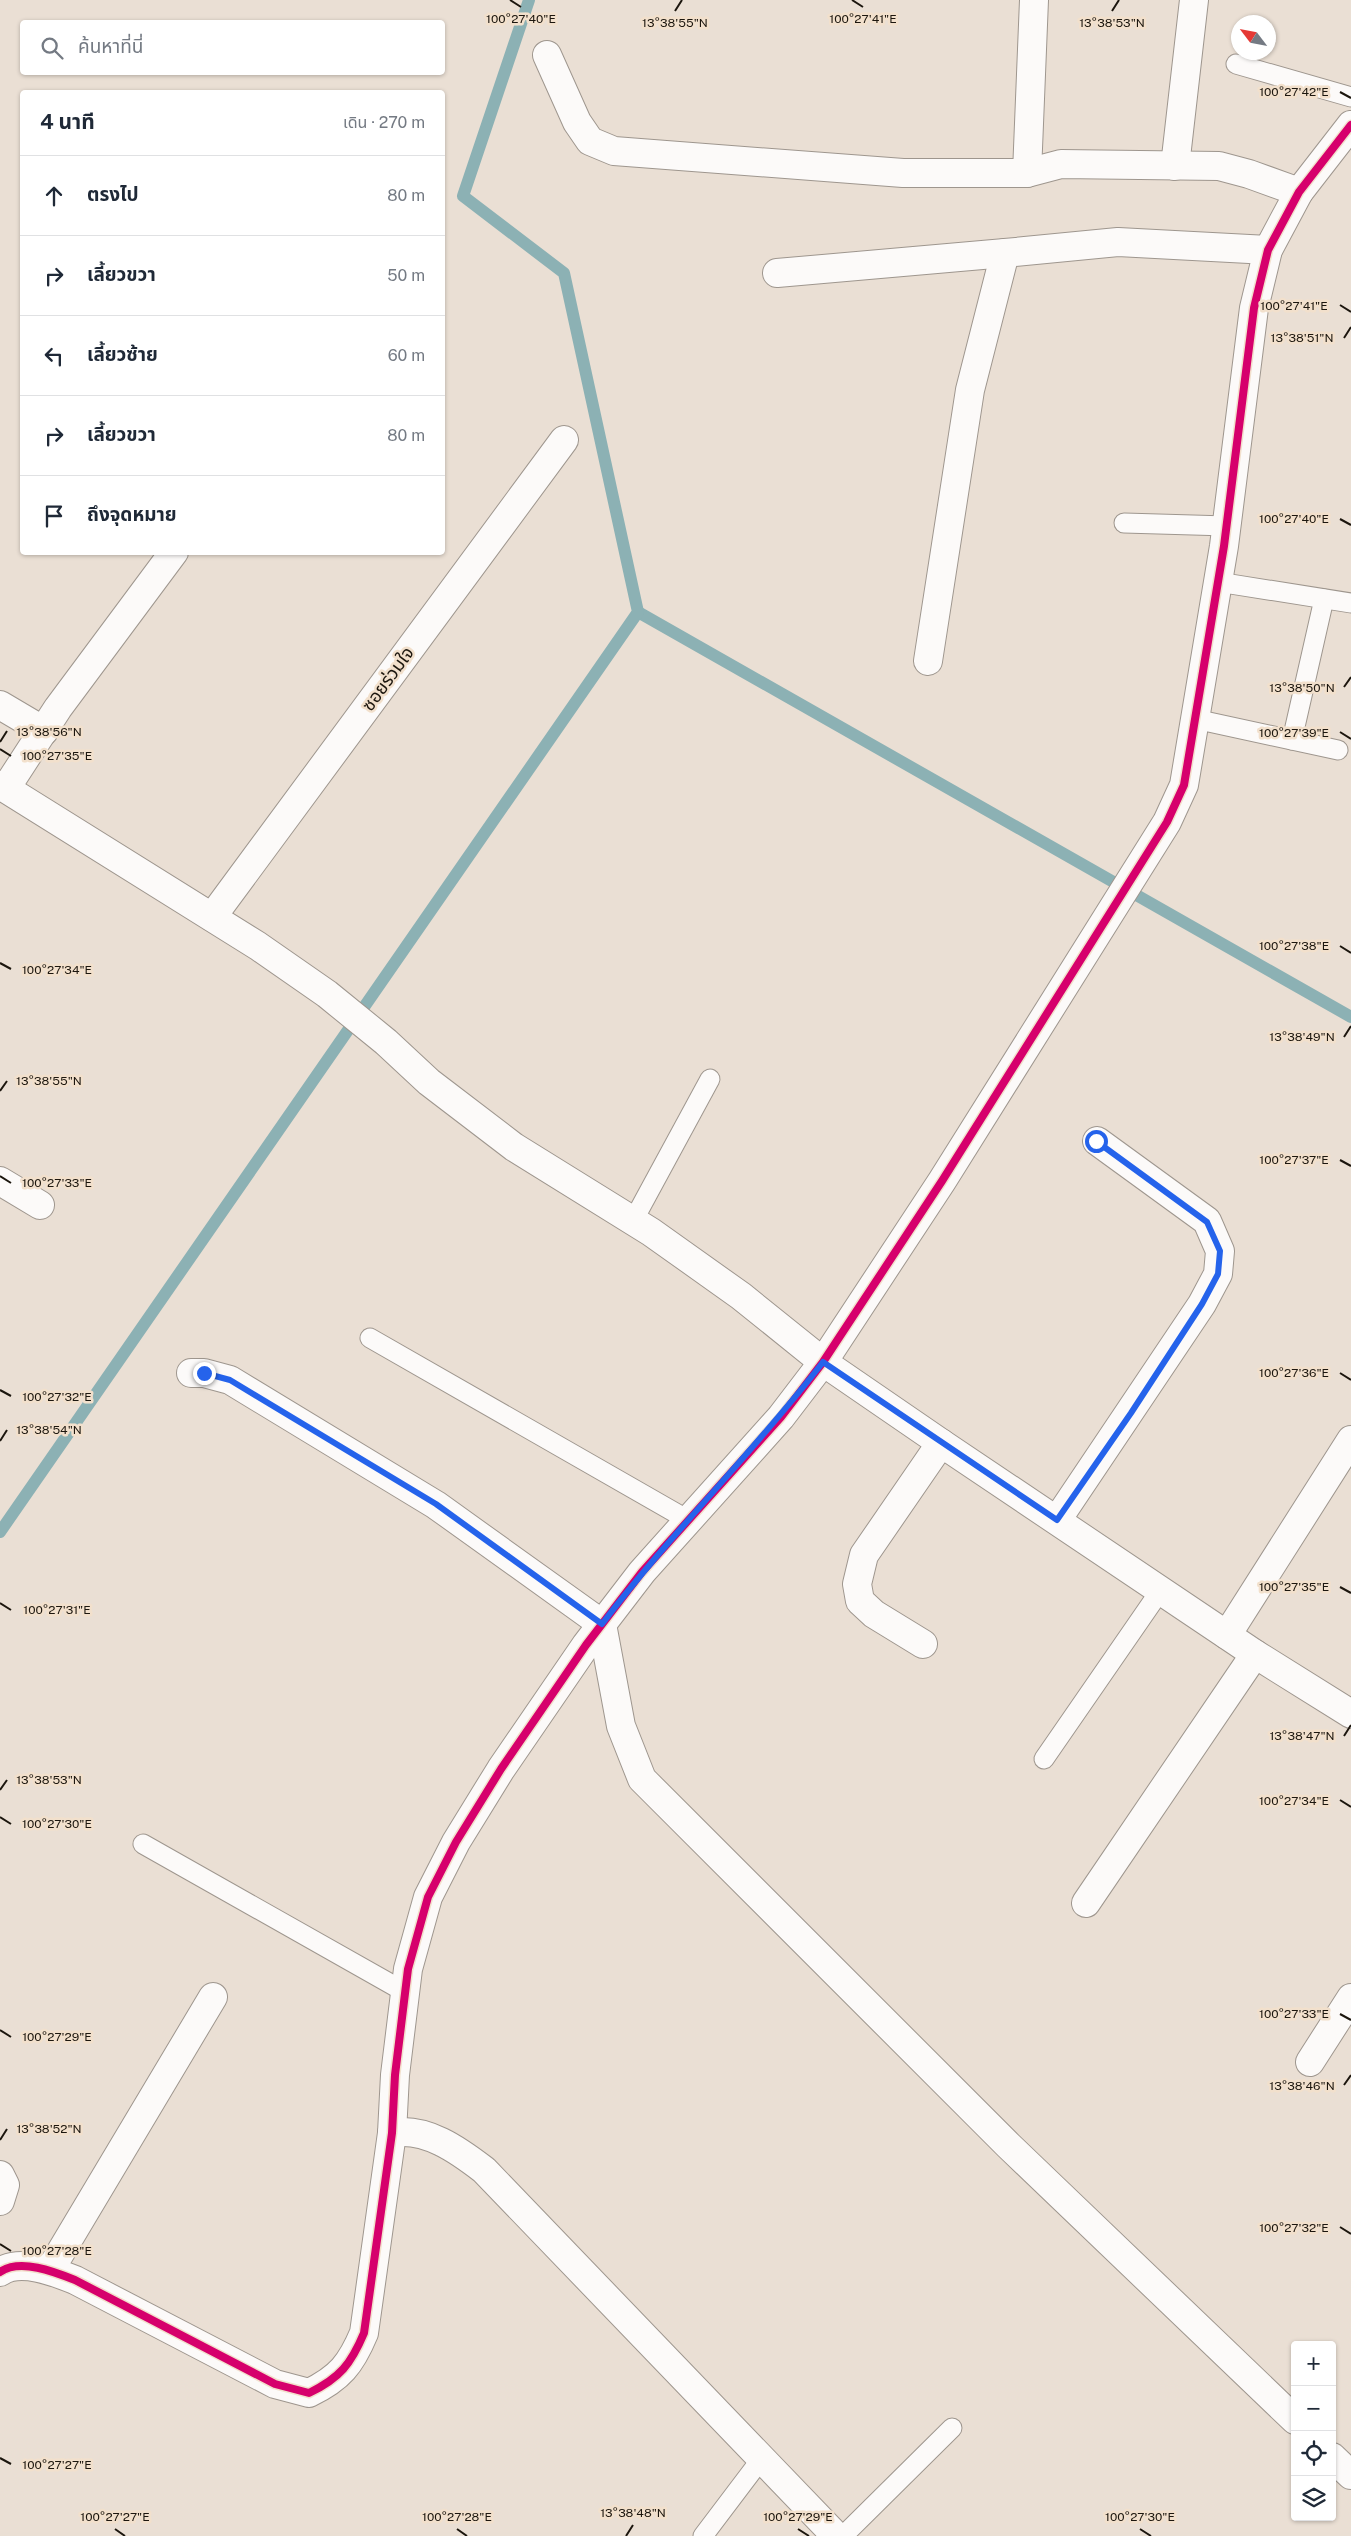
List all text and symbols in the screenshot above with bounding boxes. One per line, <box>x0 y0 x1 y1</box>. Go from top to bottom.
text: 100°27'40"E <box>486 12 556 26</box>
text: 100°27'41"E <box>829 12 897 26</box>
north arrow <box>1231 15 1276 60</box>
text: 13°38'55"N <box>642 16 708 30</box>
text: 13°38'53"N <box>1079 16 1145 30</box>
search box <box>20 20 445 75</box>
icon: search <box>38 34 66 62</box>
text: ค้นหาที่นี่ <box>78 35 143 57</box>
text: 100°27'42"E <box>1259 85 1329 99</box>
text: 4 นาที <box>40 109 95 134</box>
text: เดิน · 270 m <box>343 113 425 132</box>
icon: ahead <box>40 182 68 210</box>
text: ตรงไป <box>87 183 139 205</box>
text: 80 m <box>387 186 425 205</box>
icon: right <box>40 262 68 290</box>
text: เลี้ยวขวา <box>87 263 156 285</box>
text: 50 m <box>387 266 425 285</box>
text: 100°27'41"E <box>1260 299 1328 313</box>
text: 13°38'51"N <box>1271 331 1333 345</box>
icon: left <box>40 342 68 370</box>
text: เลี้ยวซ้าย <box>87 343 158 365</box>
text: 60 m <box>388 346 425 365</box>
icon: right <box>40 422 68 450</box>
text: เลี้ยวขวา <box>87 423 156 445</box>
text: 80 m <box>387 426 425 445</box>
icon: arrive <box>40 502 68 530</box>
text: ถึงจุดหมาย <box>87 503 177 525</box>
text: 100°27'40"E <box>1259 512 1329 526</box>
street label: ซอยร่วมใจ <box>357 643 418 715</box>
text: 13°38'50"N <box>1269 681 1335 695</box>
text: 13°38'56"N <box>16 725 82 739</box>
text: 100°27'39"E <box>1259 726 1329 740</box>
text: 100°27'35"E <box>22 749 92 763</box>
text: 100°27'38"E <box>1259 939 1329 953</box>
text: 100°27'34"E <box>22 963 92 977</box>
text: 13°38'49"N <box>1269 1030 1335 1044</box>
text: 13°38'55"N <box>16 1074 82 1088</box>
route start <box>1085 1130 1108 1153</box>
text: 100°27'37"E <box>1259 1153 1329 1167</box>
text: 100°27'33"E <box>22 1176 92 1190</box>
route end <box>193 1362 216 1385</box>
text: 100°27'36"E <box>1259 1366 1329 1380</box>
text: 100°27'32"E <box>22 1390 92 1404</box>
text: 13°38'54"N <box>16 1423 82 1437</box>
text: 100°27'35"E <box>1259 1580 1329 1594</box>
text: 100°27'31"E <box>23 1603 91 1617</box>
text: 13°38'47"N <box>1269 1729 1335 1743</box>
text: 13°38'53"N <box>16 1773 82 1787</box>
text: 100°27'34"E <box>1259 1794 1329 1808</box>
text: 100°27'30"E <box>22 1817 92 1831</box>
text: 100°27'33"E <box>1259 2007 1329 2021</box>
text: 100°27'29"E <box>22 2030 92 2044</box>
text: 13°38'46"N <box>1269 2079 1335 2093</box>
text: 13°38'52"N <box>16 2122 82 2136</box>
text: 100°27'32"E <box>1259 2221 1329 2235</box>
text: 100°27'28"E <box>22 2244 92 2258</box>
map controls <box>1291 2341 1336 2521</box>
button: + <box>1291 2341 1336 2386</box>
button: − <box>1291 2386 1336 2431</box>
button: locate <box>1291 2431 1336 2476</box>
text: 100°27'27"E <box>22 2458 92 2472</box>
button: layers <box>1291 2476 1336 2521</box>
text: 13°38'48"N <box>600 2506 666 2520</box>
text: 100°27'27"E <box>80 2510 150 2524</box>
text: 100°27'28"E <box>422 2510 492 2524</box>
text: 100°27'29"E <box>763 2510 833 2524</box>
text: 100°27'30"E <box>1105 2510 1175 2524</box>

